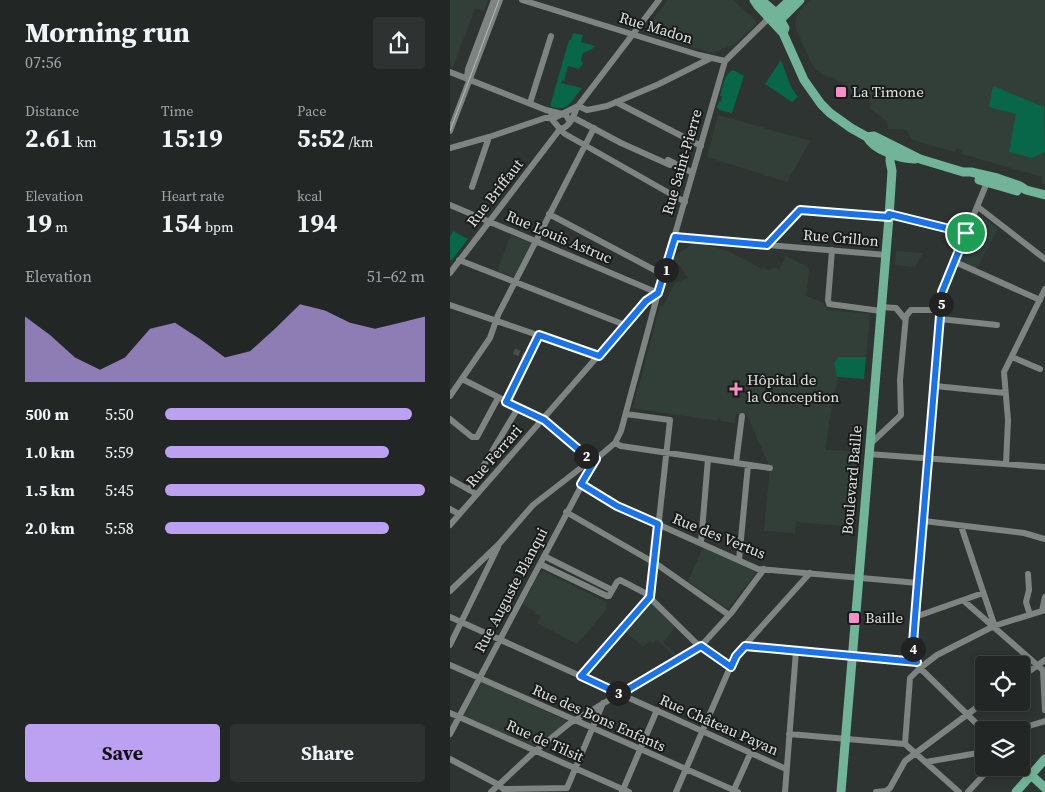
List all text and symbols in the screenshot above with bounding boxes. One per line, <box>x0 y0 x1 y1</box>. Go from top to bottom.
street label: Rue Madon <box>617 6 696 49</box>
text: Morning run <box>25 13 190 51</box>
button: share <box>373 17 425 69</box>
text: 07:56 <box>25 51 62 73</box>
place label: La Timone <box>852 81 924 102</box>
marker: La Timone <box>834 85 848 99</box>
text: Distance <box>25 101 79 121</box>
text: Time <box>161 101 193 121</box>
text: Pace <box>297 101 326 121</box>
street label: Rue Saint-Pierre <box>656 106 707 217</box>
text: 2.61 <box>25 121 73 155</box>
text: 15:19 <box>161 121 223 155</box>
text: 5:52 <box>297 121 345 155</box>
text: km <box>73 132 97 152</box>
text: /km <box>345 132 373 152</box>
street label: Rue Briffaut <box>461 154 528 231</box>
text: Elevation <box>25 186 83 206</box>
text: Heart rate <box>161 186 224 206</box>
text: kcal <box>297 186 323 206</box>
street label: Rue Louis Astruc <box>503 205 615 268</box>
text: 19 <box>25 206 52 240</box>
text: 154 <box>161 206 202 240</box>
text: 194 <box>297 206 338 240</box>
pin <box>945 212 987 254</box>
text: m <box>52 217 68 237</box>
text: bpm <box>202 217 234 237</box>
icon: arrive <box>952 219 980 247</box>
street label: Rue Crillon <box>802 224 880 251</box>
pin: 1 <box>654 258 678 282</box>
text: 1 <box>663 260 670 280</box>
text: Elevation <box>25 265 92 287</box>
text: 51–62 m <box>367 265 425 287</box>
pin: 5 <box>928 292 954 316</box>
text: 5 <box>938 294 945 314</box>
place label: Hôpital de la Conception <box>747 369 839 407</box>
marker: Hôpital de la Conception <box>729 382 743 396</box>
text: 500 m <box>25 403 69 425</box>
text: 5:50 <box>105 403 134 425</box>
street label: Rue Ferrari <box>461 420 526 491</box>
street label: Boulevard Baille <box>836 424 867 535</box>
text: 1.0 km <box>25 441 75 463</box>
text: 5:59 <box>105 441 134 463</box>
pin: 2 <box>574 444 598 468</box>
text: 2 <box>583 446 590 466</box>
text: 1.5 km <box>25 479 75 501</box>
text: 5:45 <box>105 479 134 501</box>
street label: Rue des Vertus <box>670 507 769 564</box>
text: 2.0 km <box>25 517 75 539</box>
text: 5:58 <box>105 517 134 539</box>
street label: Rue Auguste Blanqui <box>469 524 552 656</box>
place label: Baille <box>865 607 903 628</box>
marker: Baille <box>847 611 861 625</box>
pin: 4 <box>900 636 926 662</box>
text: 4 <box>910 639 917 659</box>
map controls <box>975 656 1030 776</box>
button: locate <box>975 656 1030 711</box>
street label: Rue des Bons Enfants <box>529 679 669 756</box>
pin: 3 <box>606 680 630 706</box>
text: 3 <box>615 683 622 703</box>
street label: Rue Château Payan <box>656 689 782 760</box>
street label: Rue de Tilsit <box>503 714 587 767</box>
button: layers <box>975 721 1030 776</box>
button: Save <box>25 724 220 782</box>
button: Share <box>230 724 425 782</box>

